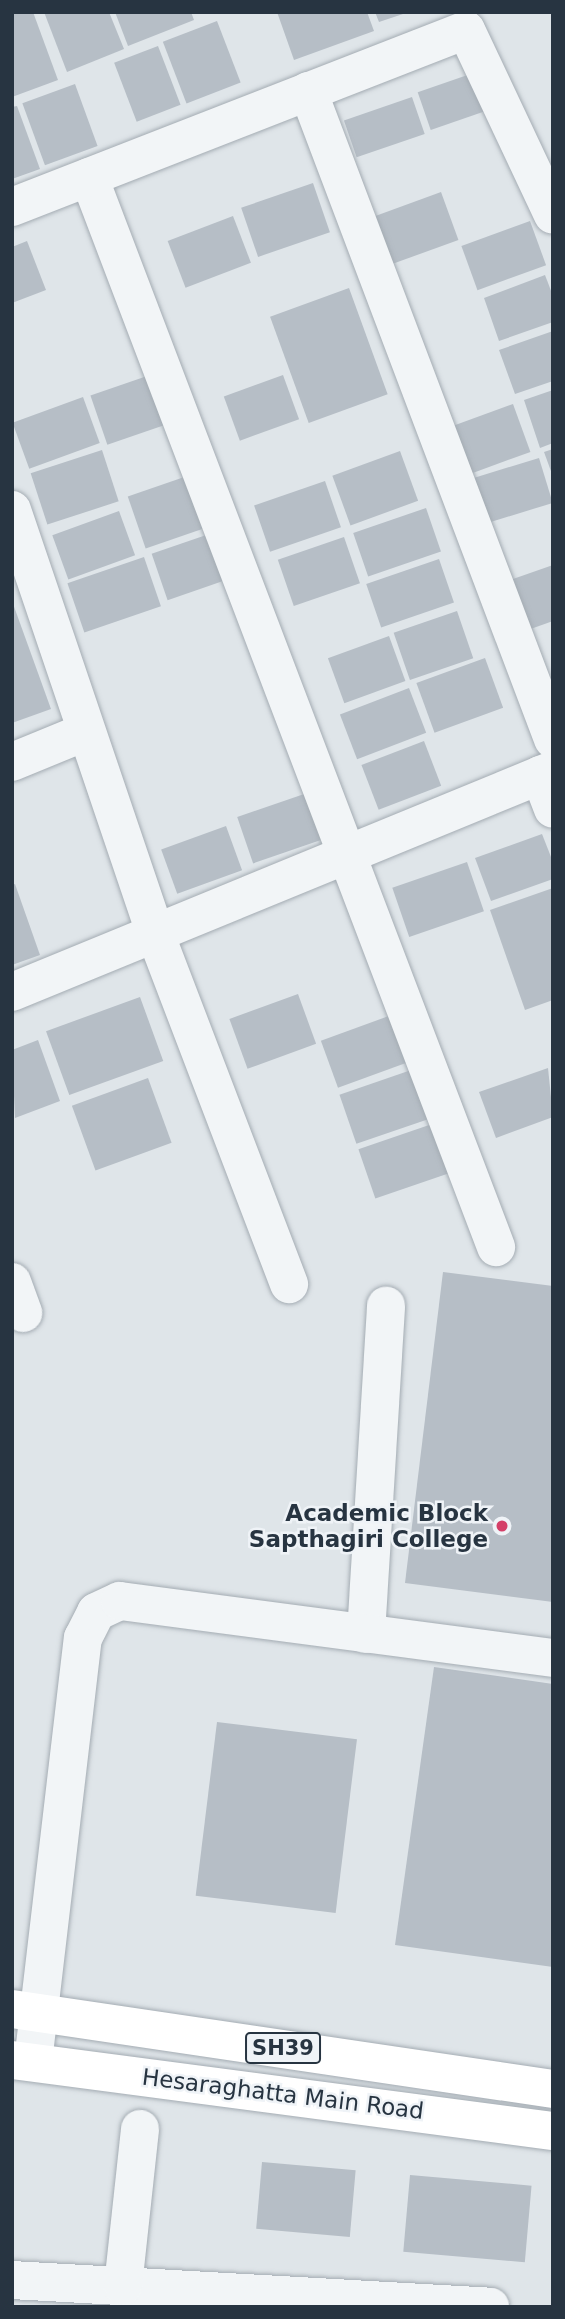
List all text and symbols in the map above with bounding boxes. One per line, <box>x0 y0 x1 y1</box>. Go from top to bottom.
place label: Academic Block Sapthagiri College <box>249 1499 488 1553</box>
marker: Academic Block Sapthagiri College <box>494 1518 510 1534</box>
road number: SH39 <box>244 2030 322 2066</box>
street label: Hesaraghatta Main Road <box>141 2063 425 2125</box>

